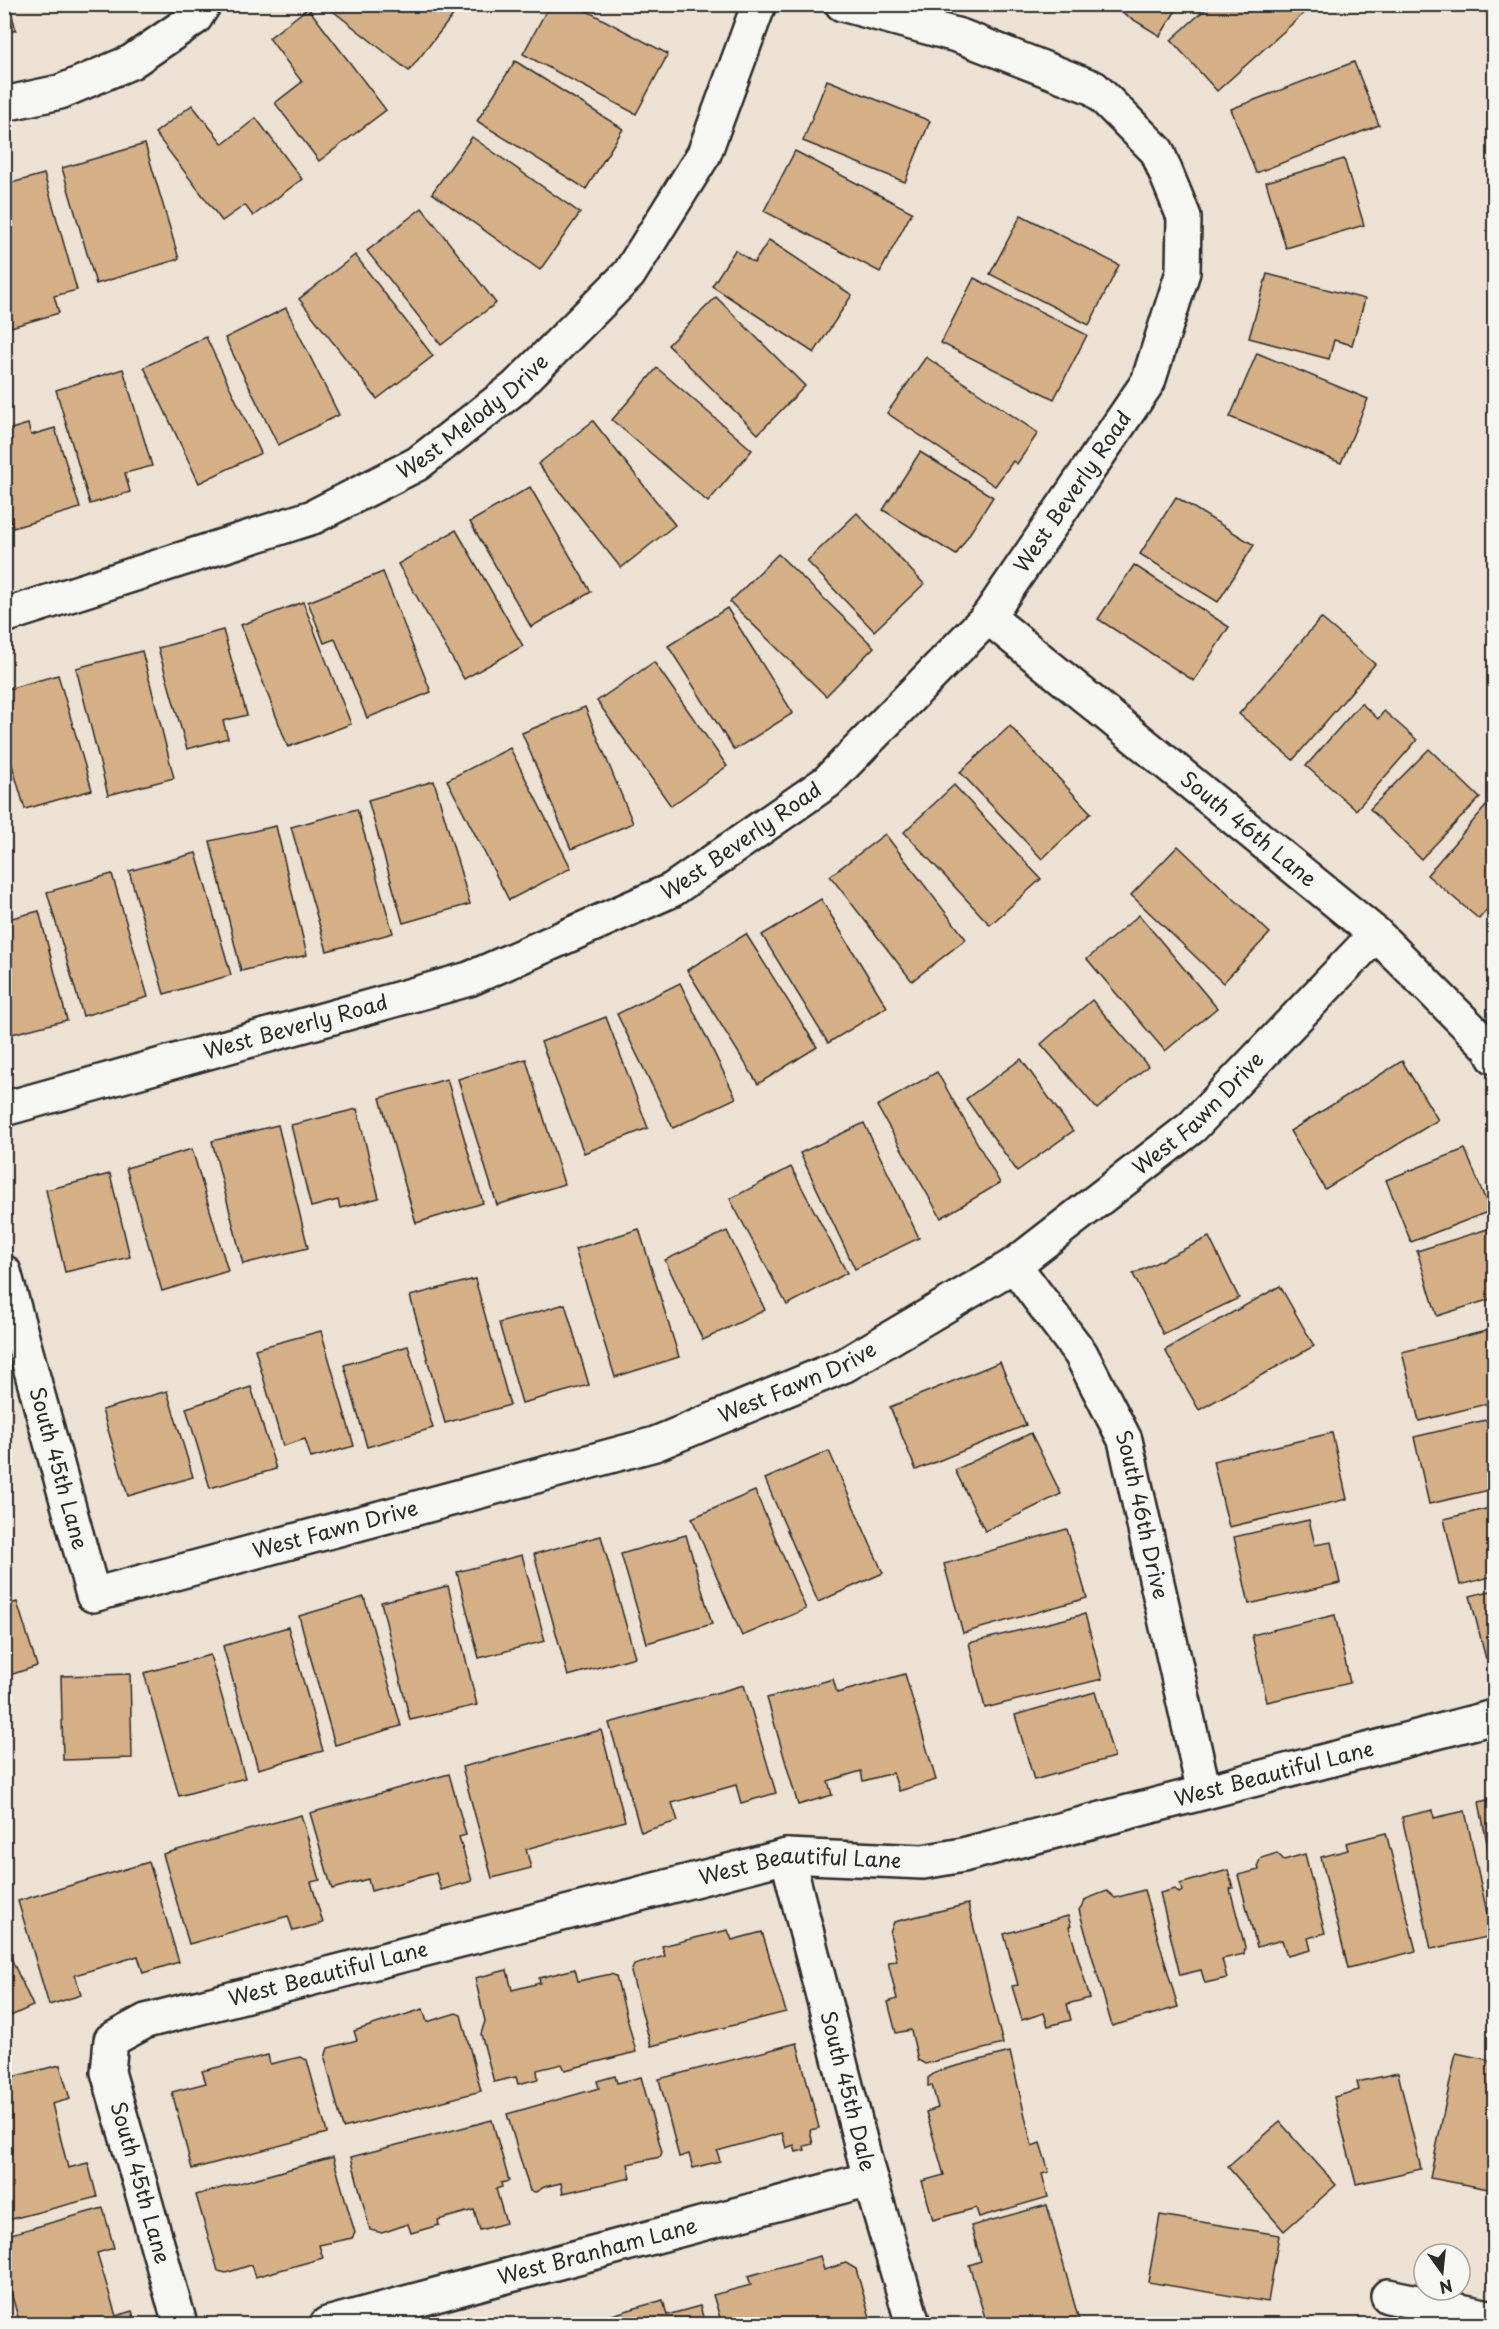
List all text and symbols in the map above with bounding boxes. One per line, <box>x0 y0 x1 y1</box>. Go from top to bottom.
street label: West Melody Drive <box>390 345 555 486</box>
street label: West Beverly Road <box>1005 403 1138 579</box>
street label: South 46th Lane <box>1174 762 1325 894</box>
street label: West Beverly Road <box>655 773 827 907</box>
street label: West Beverly Road <box>199 985 391 1066</box>
street label: West Fawn Drive <box>1125 1043 1270 1182</box>
street label: West Fawn Drive <box>713 1332 882 1430</box>
street label: South 45th Lane <box>22 1383 98 1553</box>
street label: South 46th Drive <box>1109 1424 1178 1602</box>
street label: West Fawn Drive <box>249 1490 421 1565</box>
street label: West Beautiful Lane <box>1170 1731 1377 1813</box>
street label: West Beautiful Lane <box>695 1838 902 1892</box>
street label: West Beautiful Lane <box>224 1931 431 2013</box>
street label: South 45th Dale <box>813 2007 885 2175</box>
street label: South 45th Lane <box>103 2098 180 2267</box>
street label: West Branham Lane <box>494 2208 700 2292</box>
north arrow <box>1412 2242 1472 2302</box>
text: N <box>1437 2274 1455 2301</box>

